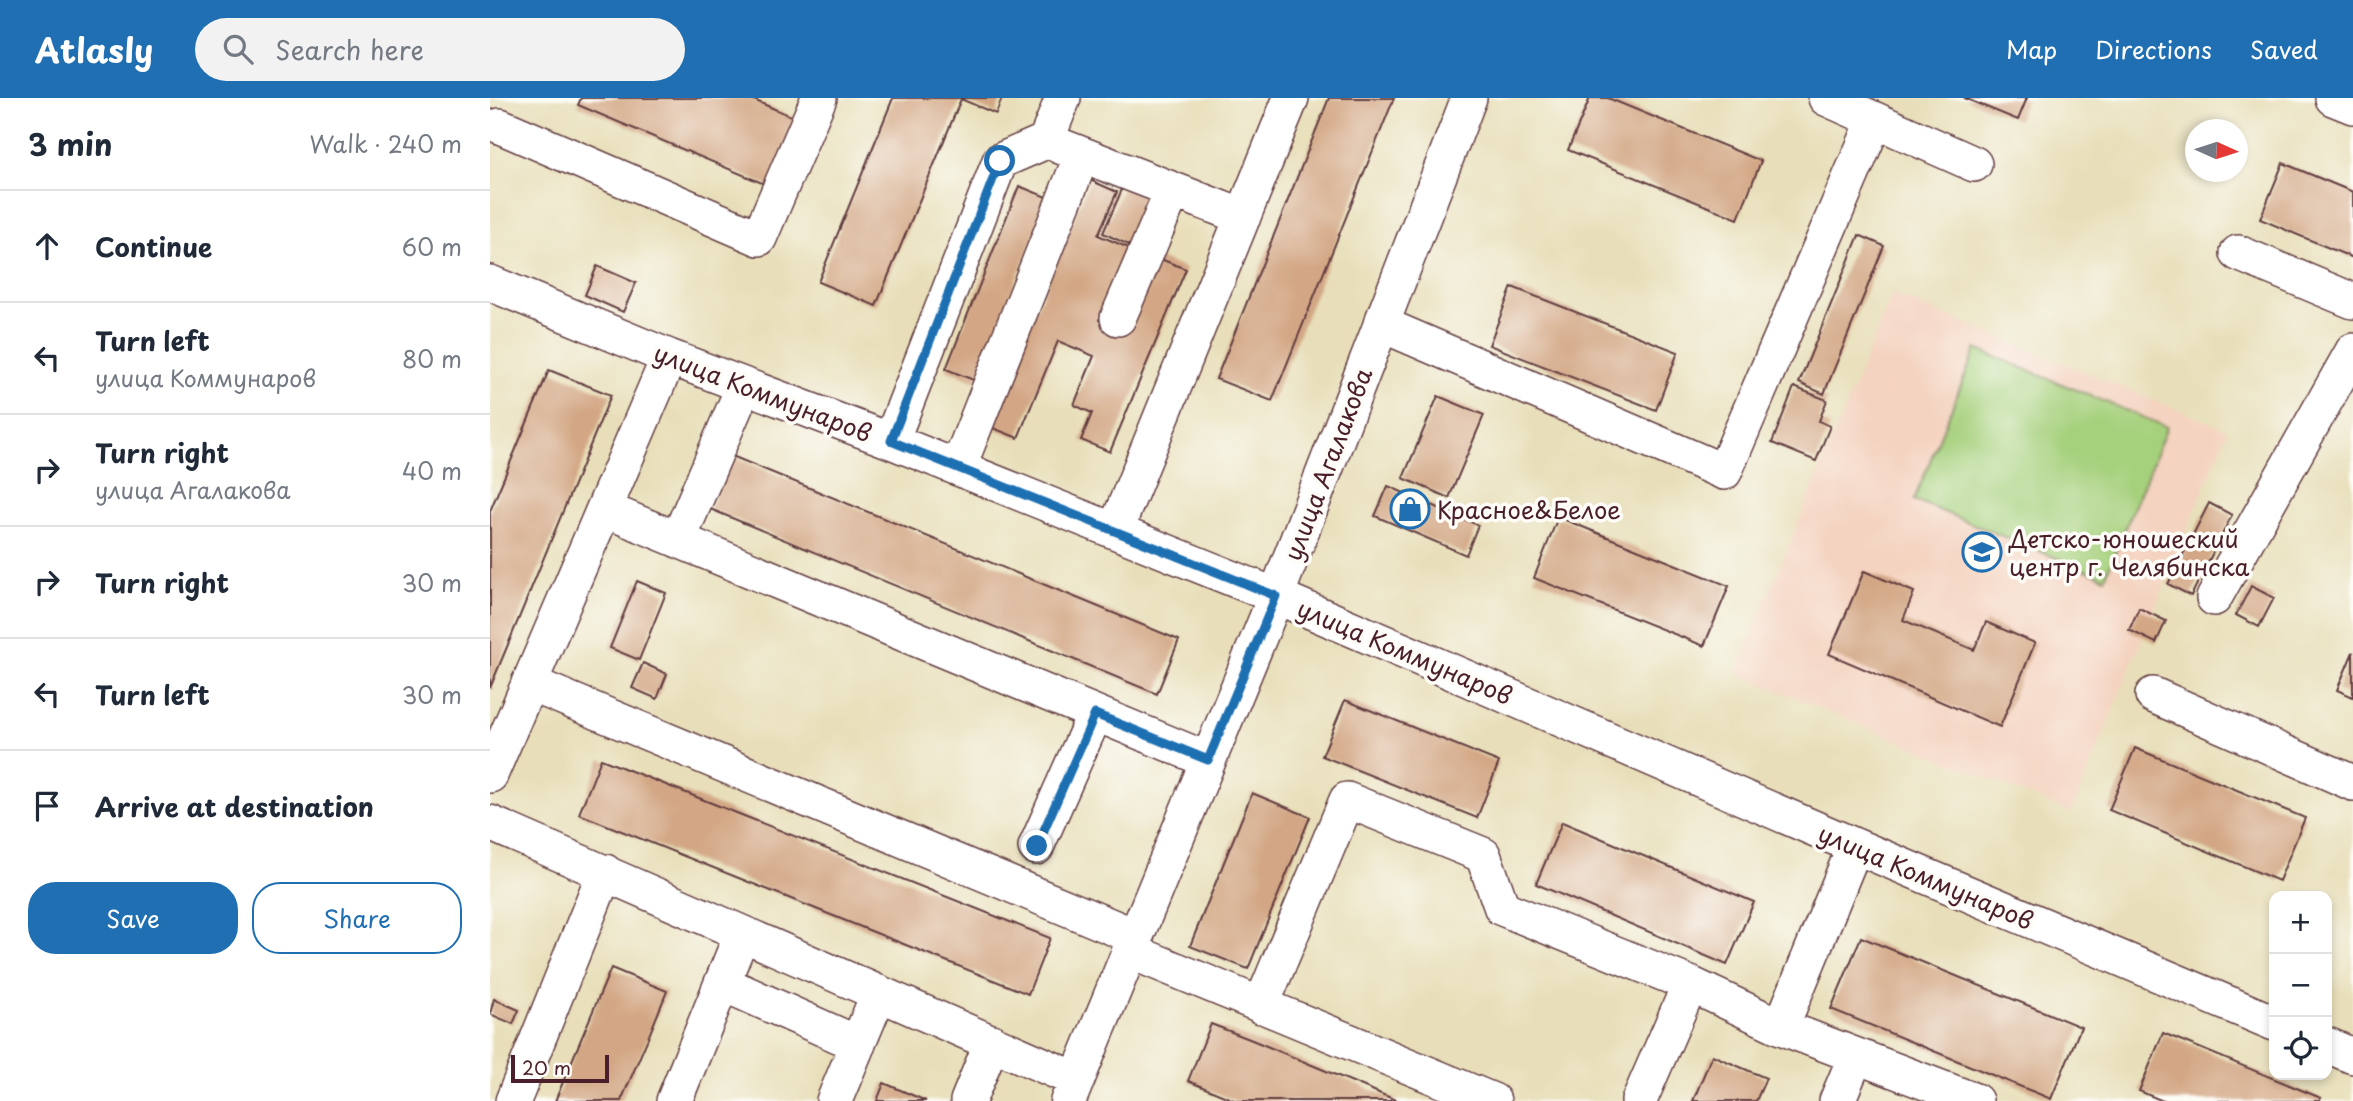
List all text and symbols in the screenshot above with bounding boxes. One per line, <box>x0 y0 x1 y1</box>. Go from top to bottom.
search box <box>195 18 685 81</box>
text: Atlasly <box>35 24 153 74</box>
icon: search <box>219 30 257 68</box>
text: Search here <box>275 30 424 69</box>
text: Map <box>2006 31 2057 67</box>
text: Directions <box>2095 31 2212 67</box>
text: Saved <box>2250 31 2318 67</box>
north arrow <box>2185 119 2248 182</box>
text: 3 min <box>28 121 113 166</box>
text: Walk · 240 m <box>310 126 462 161</box>
route start <box>984 145 1015 176</box>
icon: ahead <box>28 227 66 265</box>
text: Continue <box>95 227 212 266</box>
text: 60 m <box>402 229 462 264</box>
text: Turn left <box>95 321 210 360</box>
street label: улица Коммунаров <box>649 334 877 450</box>
icon: left <box>28 339 66 377</box>
text: 80 m <box>402 341 462 376</box>
text: улица Коммунаров <box>95 360 316 395</box>
street label: улица Агалакова <box>1274 362 1380 566</box>
text: Turn right <box>95 433 229 472</box>
icon: right <box>28 451 66 489</box>
text: 40 m <box>402 453 462 488</box>
text: улица Агалакова <box>95 472 291 507</box>
shop icon: Красное&Белое <box>1389 488 1431 530</box>
place label: Красное&Белое <box>1437 491 1621 527</box>
place label: Детско-юношеский центр г. Челябинска <box>2008 520 2250 584</box>
school or university icon: Детско-юношеский центр г. Челябинска <box>1961 531 2003 573</box>
icon: right <box>28 563 66 601</box>
text: Turn right <box>95 563 229 602</box>
text: 30 m <box>401 565 462 600</box>
street label: улица Коммунаров <box>1292 589 1518 713</box>
icon: left <box>28 675 66 713</box>
text: Turn left <box>95 675 210 714</box>
text: 30 m <box>401 677 462 712</box>
icon: arrive <box>28 787 66 825</box>
text: Arrive at destination <box>95 787 374 826</box>
street label: улица Коммунаров <box>1813 814 2039 938</box>
route end <box>1021 830 1052 861</box>
button: Save <box>28 882 238 954</box>
button: Share <box>252 882 462 954</box>
map controls <box>2269 891 2332 1080</box>
button: + <box>2269 891 2332 954</box>
button: − <box>2269 954 2332 1017</box>
button: locate <box>2269 1017 2332 1080</box>
scale bar <box>511 1052 609 1084</box>
text: 20 m <box>522 1053 571 1081</box>

